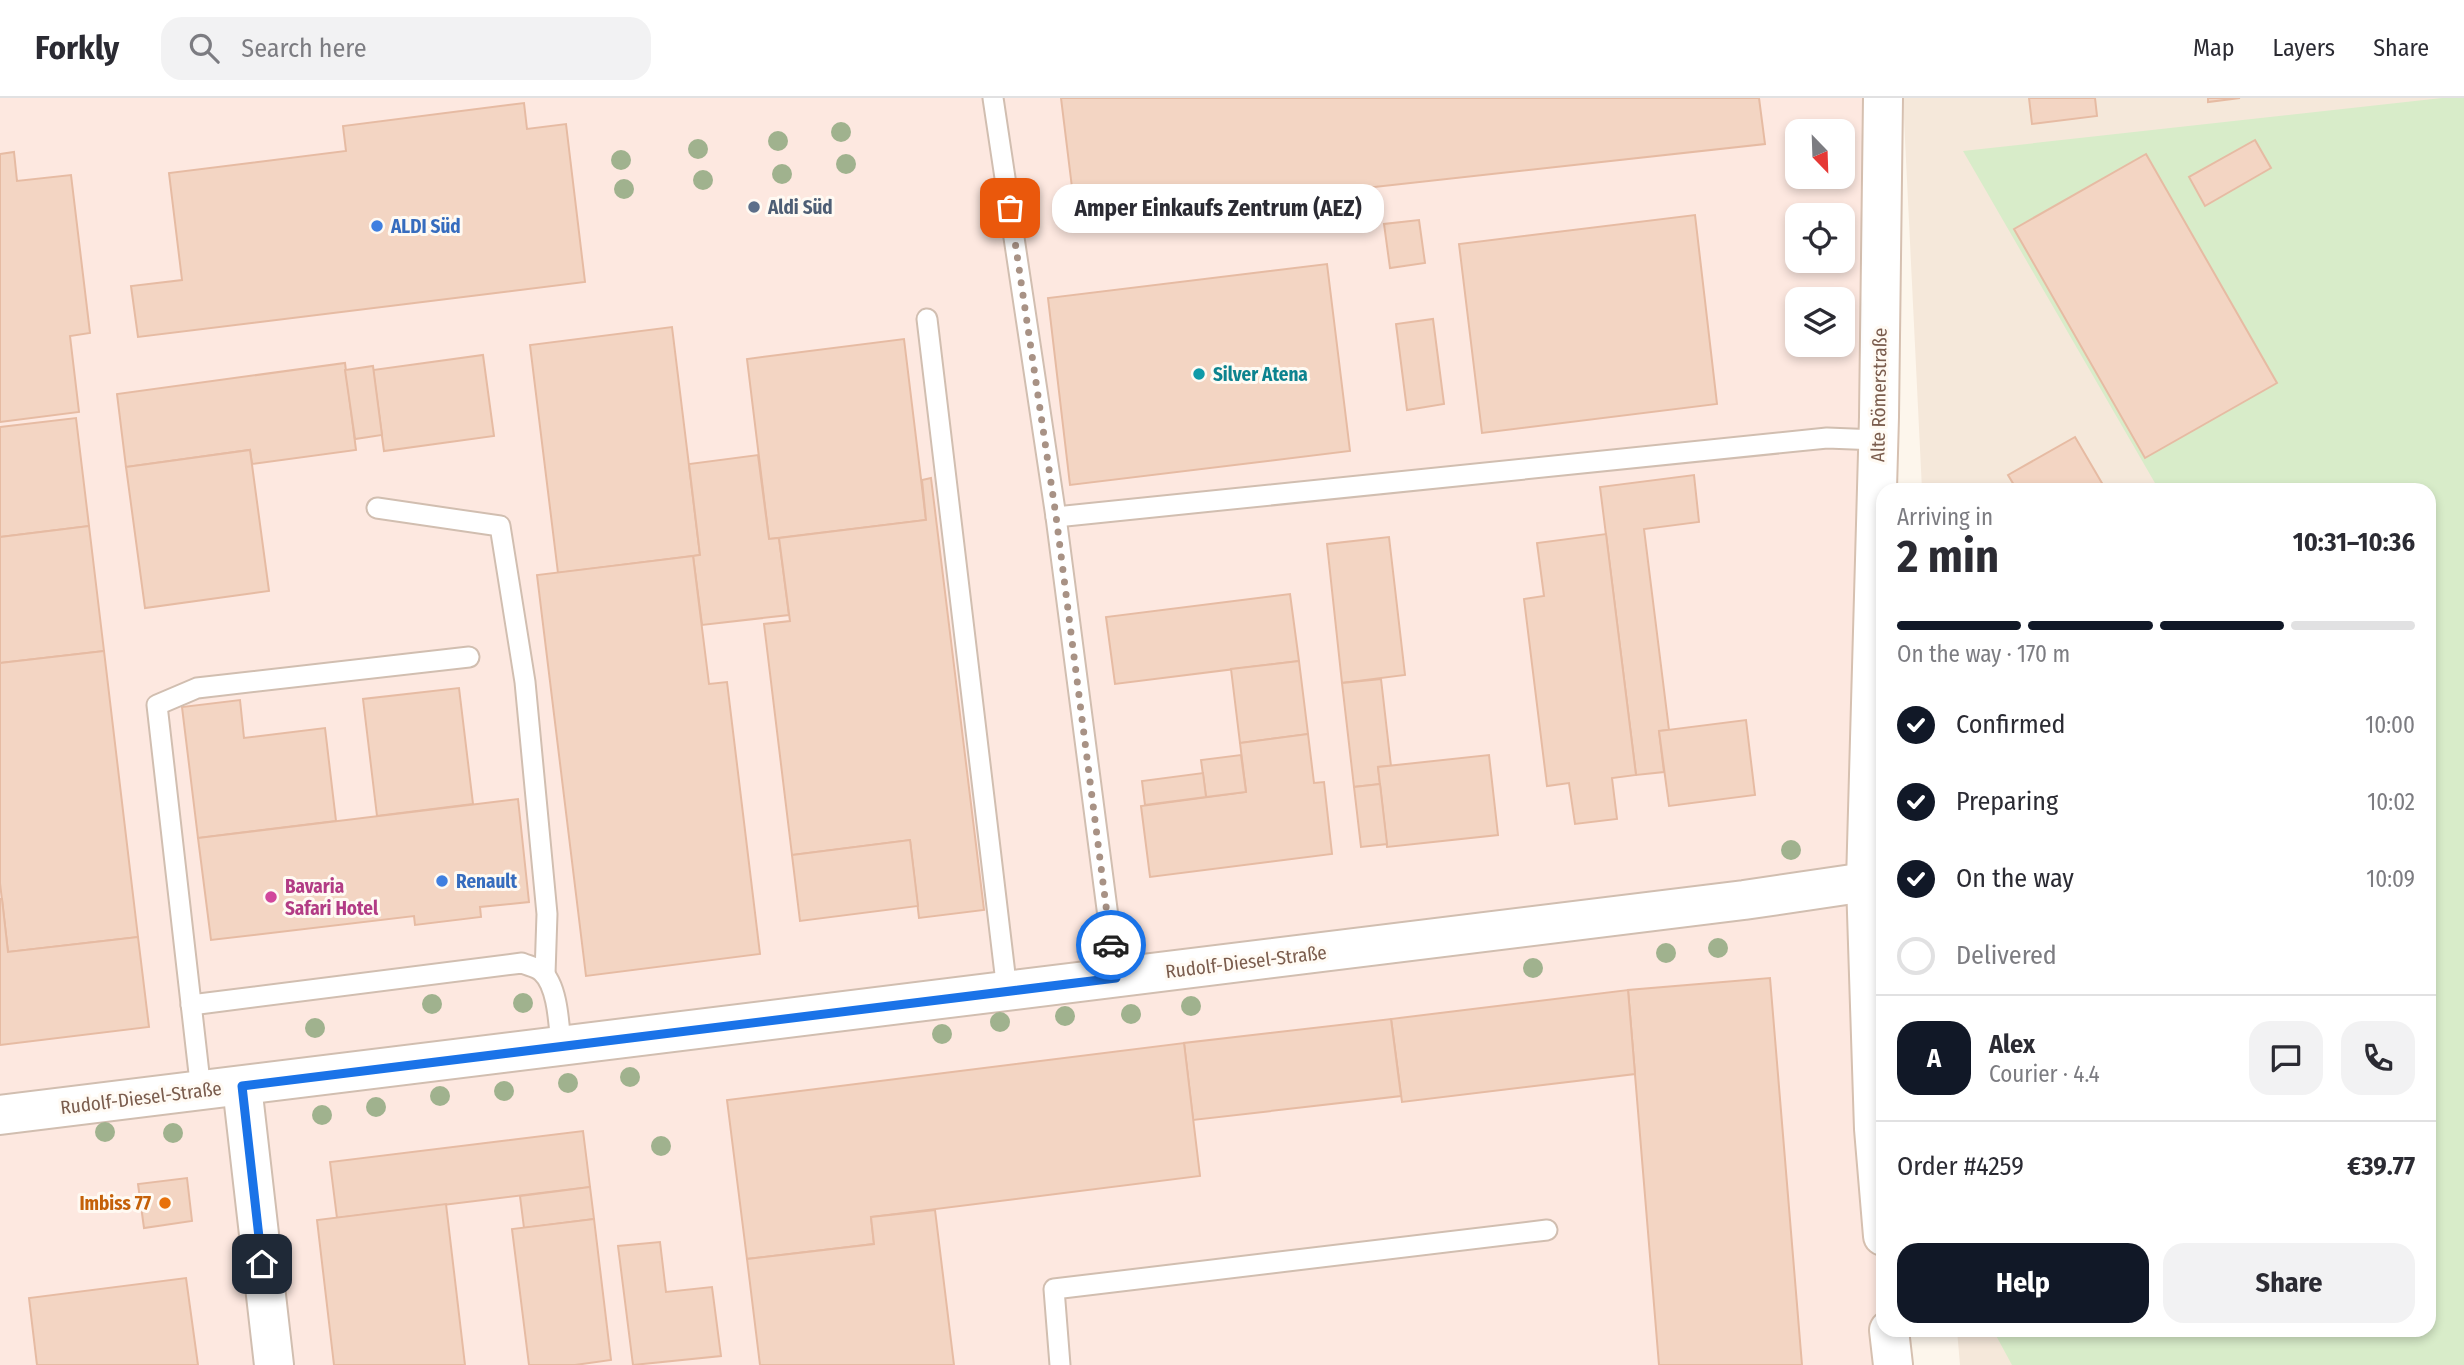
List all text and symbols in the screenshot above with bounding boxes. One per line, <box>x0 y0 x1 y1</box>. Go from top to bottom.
search box <box>161 17 651 80</box>
text: Forkly <box>35 28 119 68</box>
icon: search <box>185 29 223 67</box>
text: Search here <box>241 33 367 64</box>
text: Map <box>2193 34 2235 62</box>
text: Layers <box>2273 34 2335 62</box>
text: Share <box>2373 34 2429 62</box>
north arrow <box>1785 119 1855 189</box>
map controls <box>1785 119 1855 357</box>
pin <box>980 178 1040 238</box>
callout: Amper Einkaufs Zentrum (AEZ) <box>1052 184 1384 232</box>
icon: bag <box>991 189 1029 227</box>
text: Amper Einkaufs Zentrum (AEZ) <box>1074 194 1362 222</box>
place label: Aldi Süd <box>767 196 833 219</box>
marker: Aldi Süd <box>746 199 762 215</box>
button: locate <box>1785 203 1855 273</box>
place label: ALDI Süd <box>390 215 461 238</box>
marker: ALDI Süd <box>369 218 385 234</box>
button: layers <box>1785 287 1855 357</box>
street label: Alte Römerstraße <box>1866 328 1892 462</box>
place label: Silver Atena <box>1213 363 1308 386</box>
marker: Silver Atena <box>1191 366 1207 382</box>
text: Arriving in <box>1897 503 1993 531</box>
text: 10:31–10:36 <box>2293 527 2415 558</box>
text: 2 min <box>1897 529 1999 584</box>
text: On the way · 170 m <box>1897 640 2070 668</box>
icon: check <box>1897 706 1935 744</box>
text: Confirmed <box>1956 709 2066 740</box>
text: 10:00 <box>2365 711 2415 739</box>
icon: check <box>1897 783 1935 821</box>
text: Preparing <box>1956 786 2058 817</box>
text: 10:02 <box>2367 788 2415 816</box>
icon: check <box>1897 860 1935 898</box>
text: On the way <box>1956 863 2074 894</box>
text: 10:09 <box>2366 865 2415 893</box>
place label: Renault <box>456 870 517 893</box>
marker: Renault <box>434 873 450 889</box>
place label: Bavaria Safari Hotel <box>285 875 379 920</box>
marker: Bavaria Safari Hotel <box>263 889 279 905</box>
courier <box>1076 910 1146 980</box>
icon: car <box>1092 926 1130 964</box>
text: Delivered <box>1956 940 2057 971</box>
street label: Rudolf-Diesel-Straße <box>1164 941 1328 983</box>
button: chat <box>2249 1021 2323 1095</box>
button: phone <box>2341 1021 2415 1095</box>
text: Alex <box>1989 1029 2035 1060</box>
text: A <box>1927 1043 1941 1074</box>
text: Courier · 4.4 <box>1989 1060 2100 1088</box>
street label: Rudolf-Diesel-Straße <box>59 1077 223 1119</box>
text: Order #4259 <box>1897 1151 2024 1182</box>
text: €39.77 <box>2347 1151 2415 1182</box>
place label: Imbiss 77 <box>79 1192 151 1215</box>
marker: Imbiss 77 <box>157 1195 173 1211</box>
pin <box>232 1234 292 1294</box>
button: Help <box>1897 1243 2149 1323</box>
button: Share <box>2163 1243 2415 1323</box>
icon: home <box>243 1245 281 1283</box>

